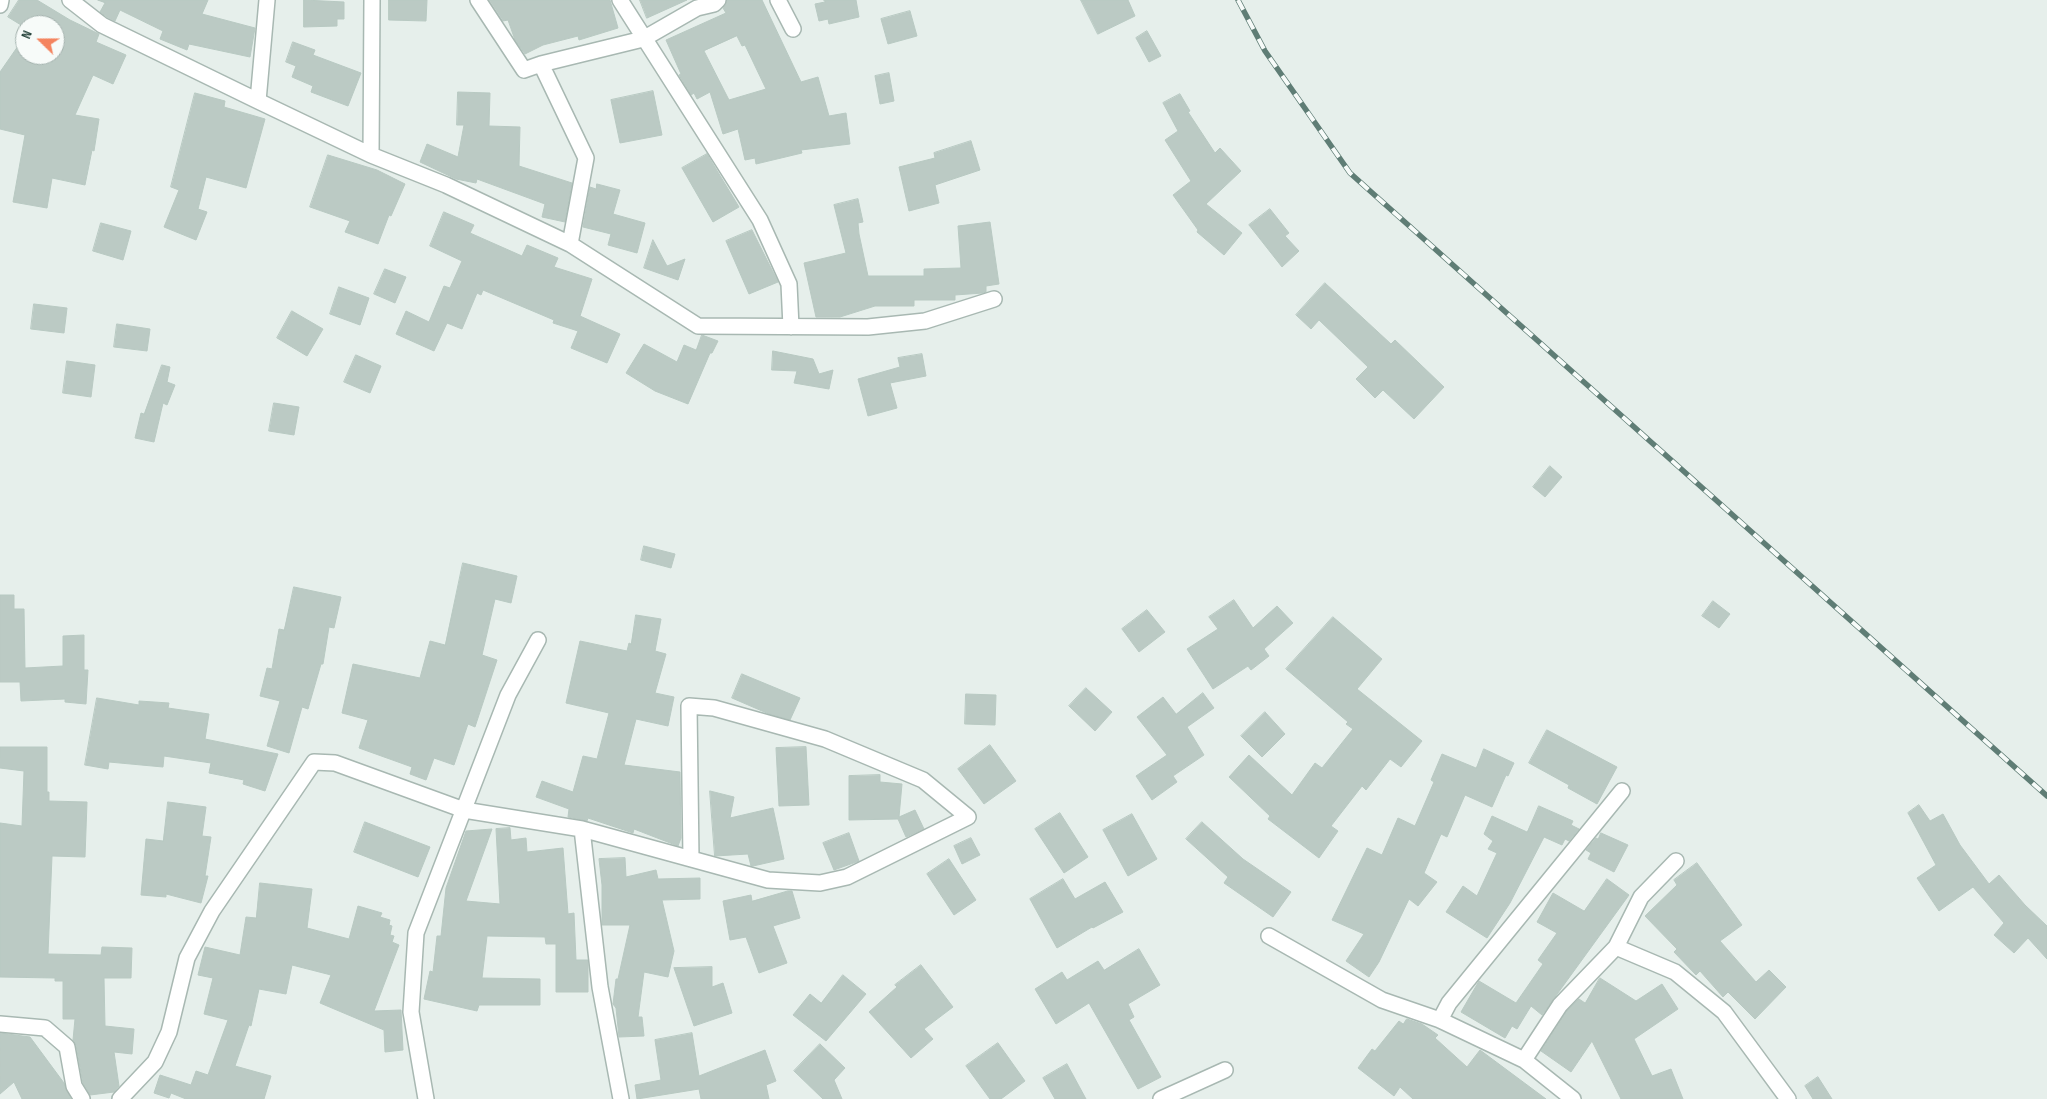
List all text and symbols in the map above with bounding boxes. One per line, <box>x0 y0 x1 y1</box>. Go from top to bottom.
north arrow <box>15 15 65 65</box>
text: N <box>17 28 36 41</box>

